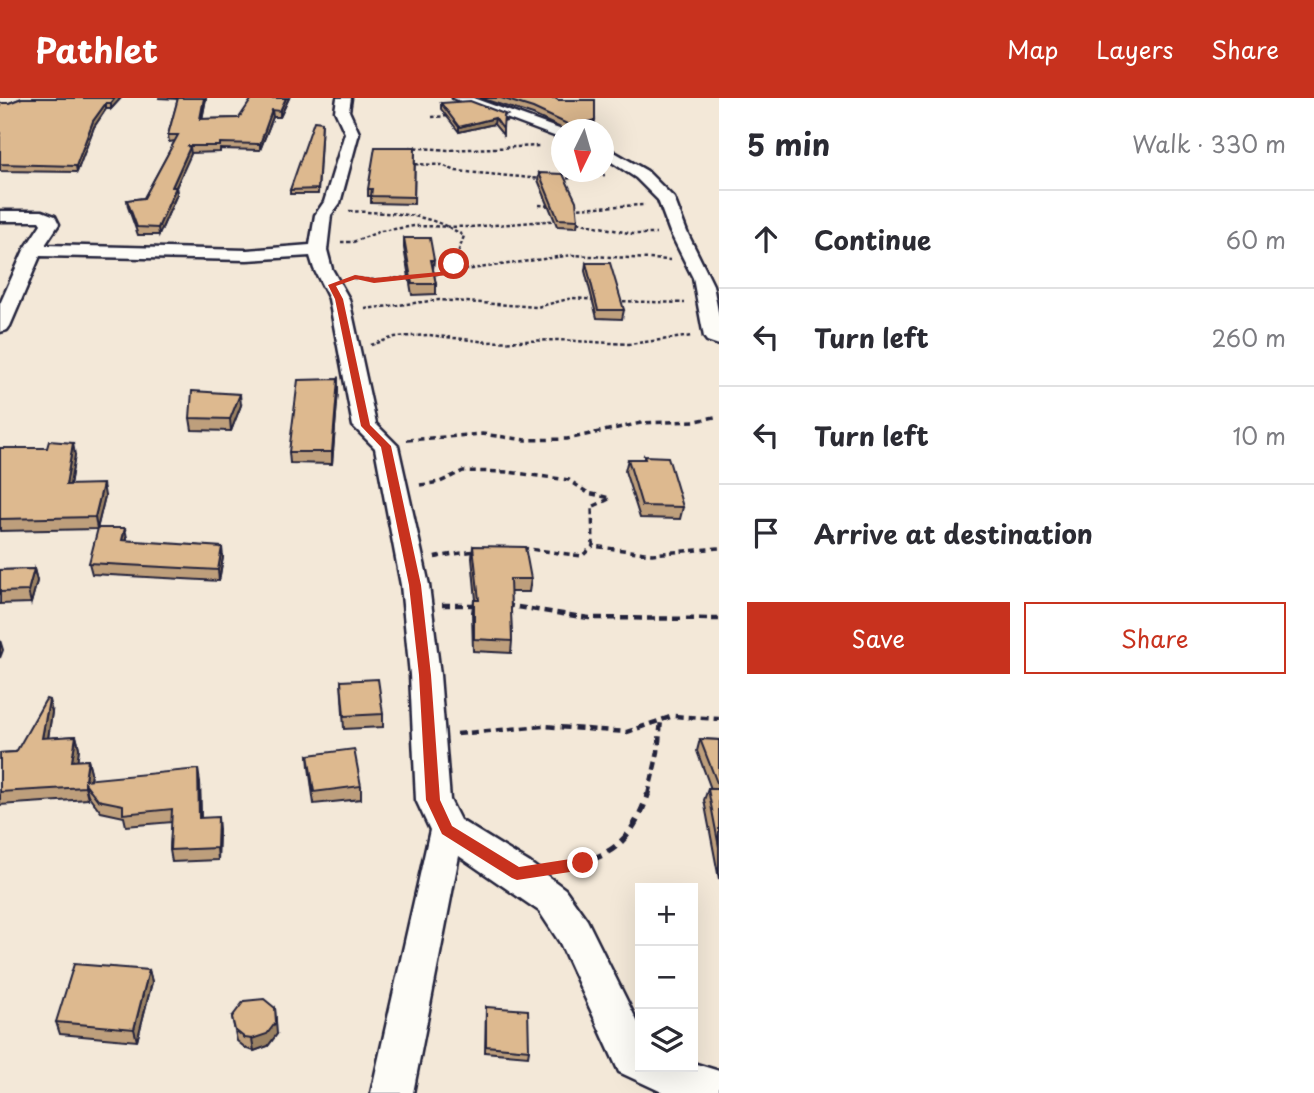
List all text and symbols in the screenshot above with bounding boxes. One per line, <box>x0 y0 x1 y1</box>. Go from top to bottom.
text: Pathlet <box>35 24 158 74</box>
text: Map <box>1007 31 1058 67</box>
text: Layers <box>1096 31 1173 67</box>
text: Share <box>1211 31 1279 67</box>
north arrow <box>551 119 614 182</box>
text: 5 min <box>747 121 830 166</box>
text: Walk · 330 m <box>1132 126 1286 161</box>
icon: ahead <box>747 220 785 258</box>
text: Continue <box>814 220 931 259</box>
text: 60 m <box>1226 222 1286 257</box>
route start <box>438 248 469 279</box>
icon: left <box>747 318 785 356</box>
text: Turn left <box>814 318 929 357</box>
text: 260 m <box>1211 320 1286 355</box>
icon: left <box>747 416 785 454</box>
text: Turn left <box>814 416 929 455</box>
text: 10 m <box>1232 418 1286 453</box>
icon: arrive <box>747 514 785 552</box>
text: Arrive at destination <box>814 514 1093 553</box>
button: Save <box>747 602 1010 674</box>
button: Share <box>1024 602 1286 674</box>
route end <box>567 847 598 878</box>
map controls <box>635 883 698 1072</box>
button: + <box>635 883 698 946</box>
button: − <box>635 946 698 1009</box>
button: layers <box>635 1009 698 1072</box>

